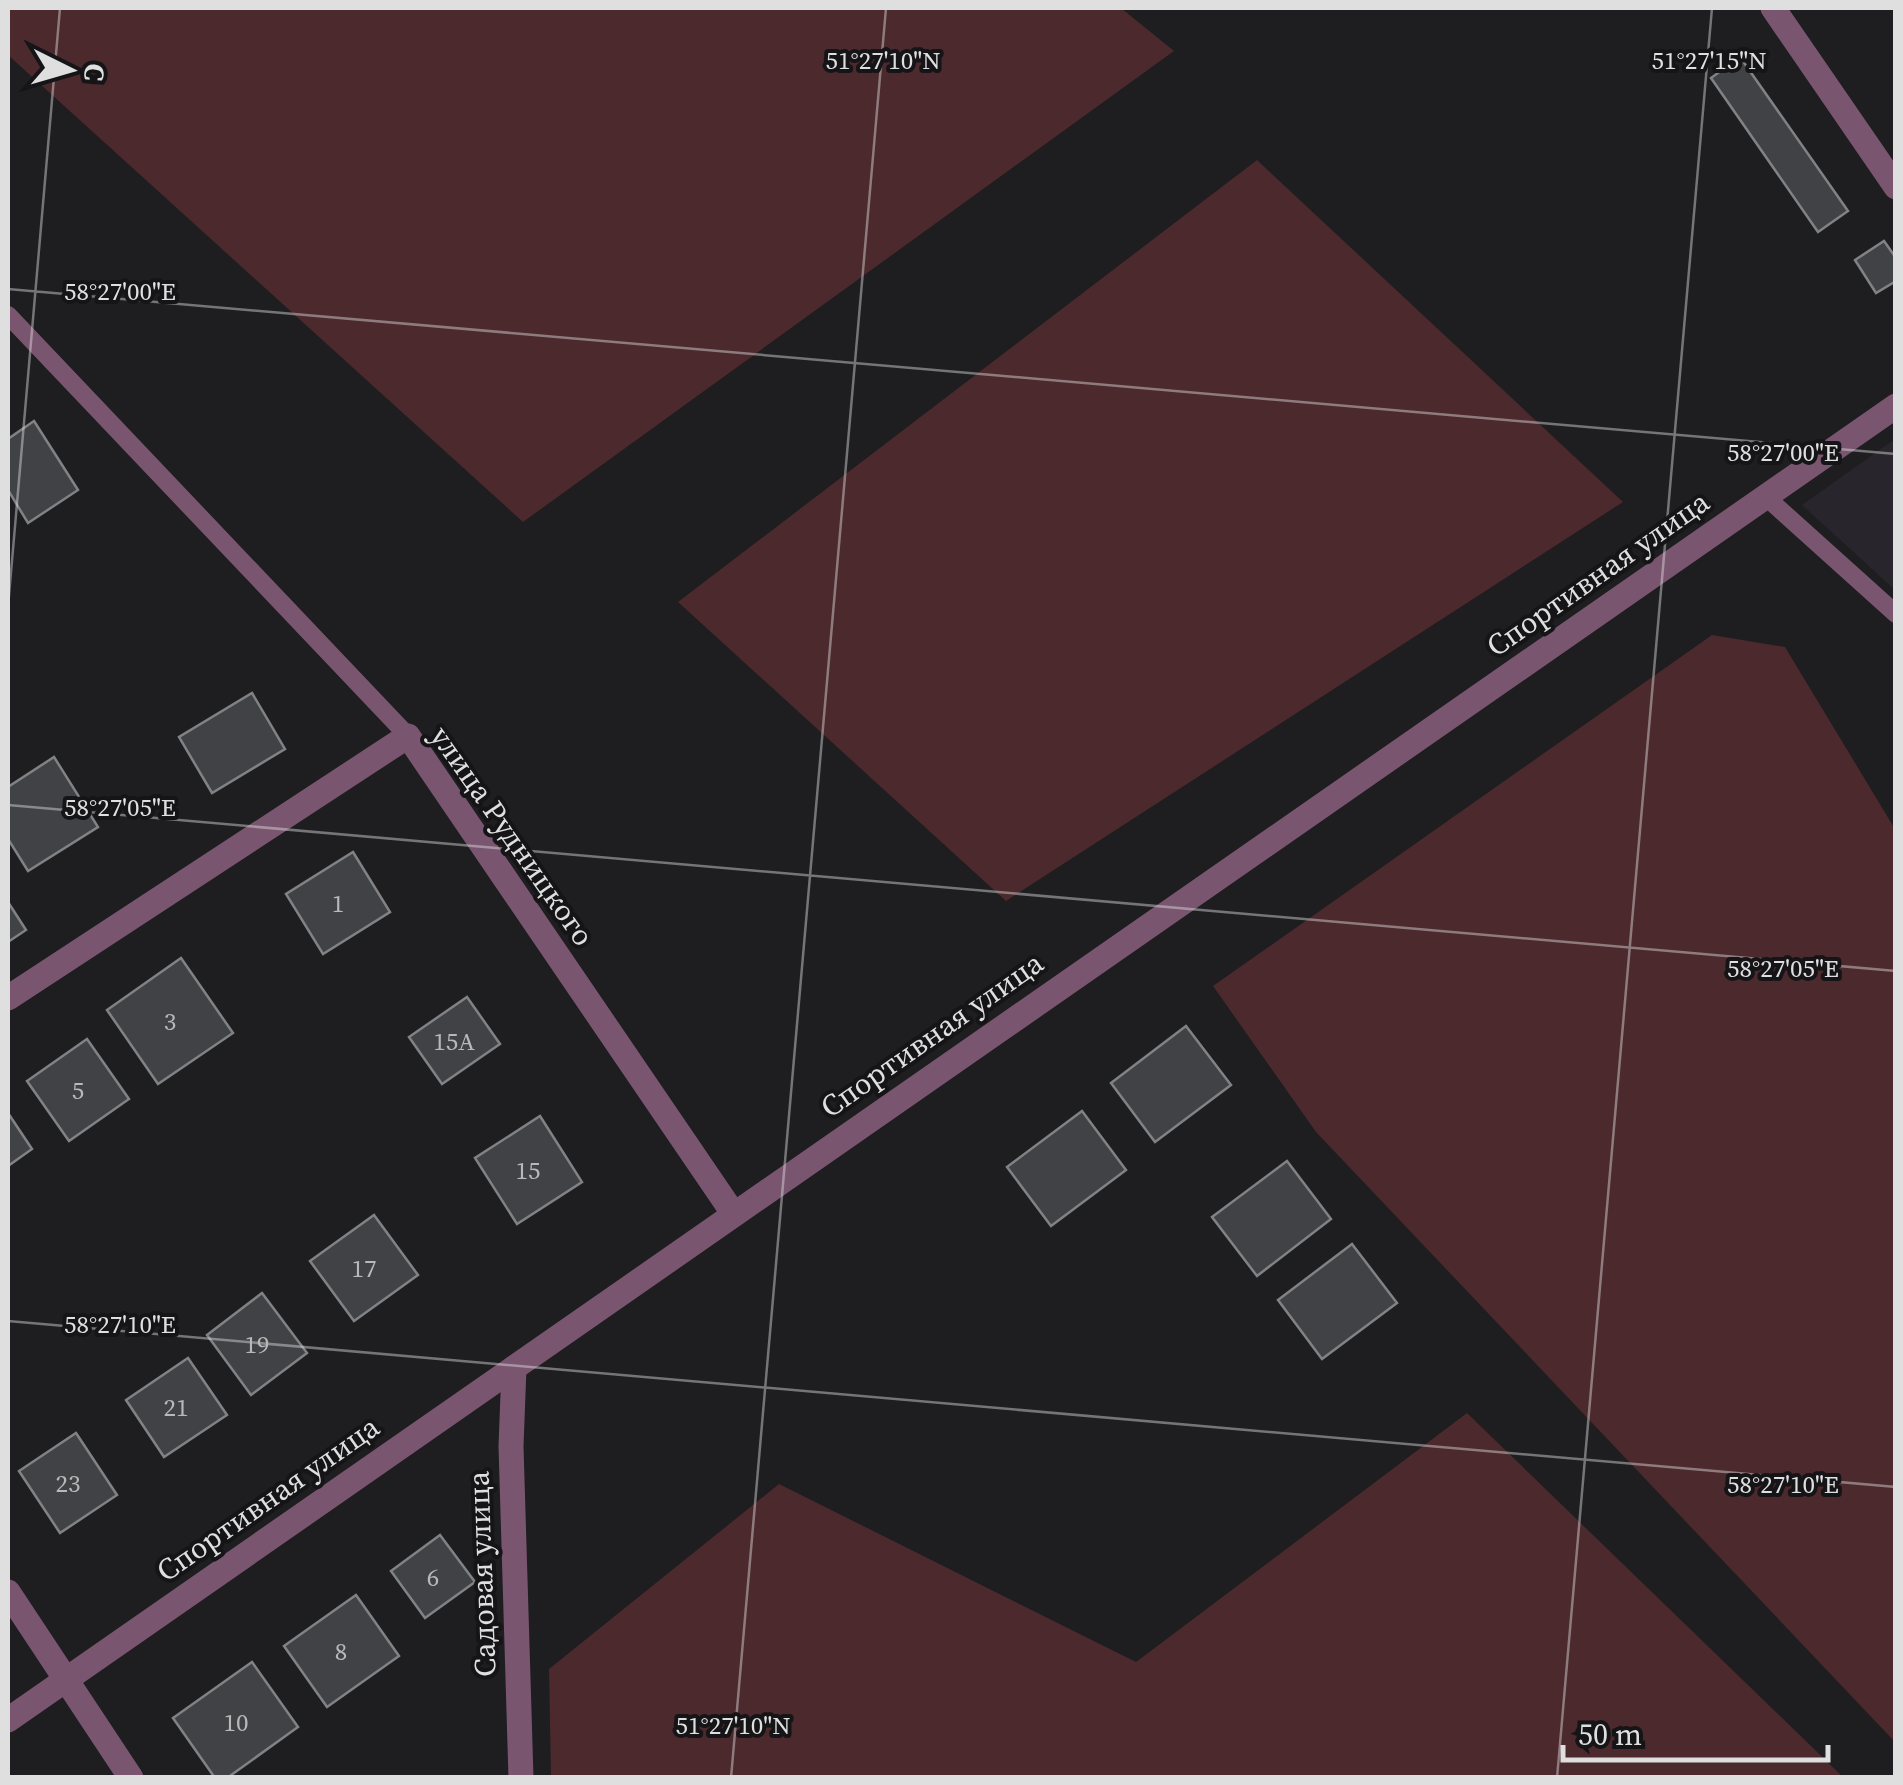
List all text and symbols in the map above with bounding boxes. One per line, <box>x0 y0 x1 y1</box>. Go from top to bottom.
north arrow <box>20 20 120 120</box>
text: 51°27'10"N <box>825 43 941 77</box>
text: 51°27'15"N <box>1651 43 1767 77</box>
text: С <box>75 62 115 83</box>
text: 58°27'00"E <box>64 274 176 308</box>
text: 58°27'00"E <box>1727 435 1839 469</box>
street label: Спортивная улица <box>1478 481 1718 666</box>
street label: улица Рудницкого <box>421 718 604 954</box>
text: 58°27'05"E <box>64 790 176 824</box>
house number: 1 <box>332 886 344 920</box>
street label: Спортивная улица <box>812 942 1052 1127</box>
text: 58°27'05"E <box>1727 951 1839 985</box>
house number: 3 <box>164 1004 176 1038</box>
house number: 15А <box>433 1024 475 1058</box>
house number: 5 <box>72 1073 84 1107</box>
house number: 15 <box>515 1153 541 1187</box>
house number: 17 <box>351 1251 377 1285</box>
text: 58°27'10"E <box>64 1307 176 1341</box>
house number: 19 <box>244 1327 270 1361</box>
house number: 21 <box>163 1390 189 1424</box>
street label: Спортивная улица <box>148 1406 388 1591</box>
house number: 23 <box>55 1466 81 1500</box>
text: 58°27'10"E <box>1727 1467 1839 1501</box>
street label: Садовая улица <box>457 1470 506 1678</box>
house number: 6 <box>427 1560 439 1594</box>
house number: 8 <box>335 1634 347 1668</box>
scale bar <box>1563 1700 1828 1762</box>
house number: 10 <box>223 1705 249 1739</box>
text: 51°27'10"N <box>675 1708 791 1742</box>
text: 50 m <box>1578 1714 1642 1755</box>

